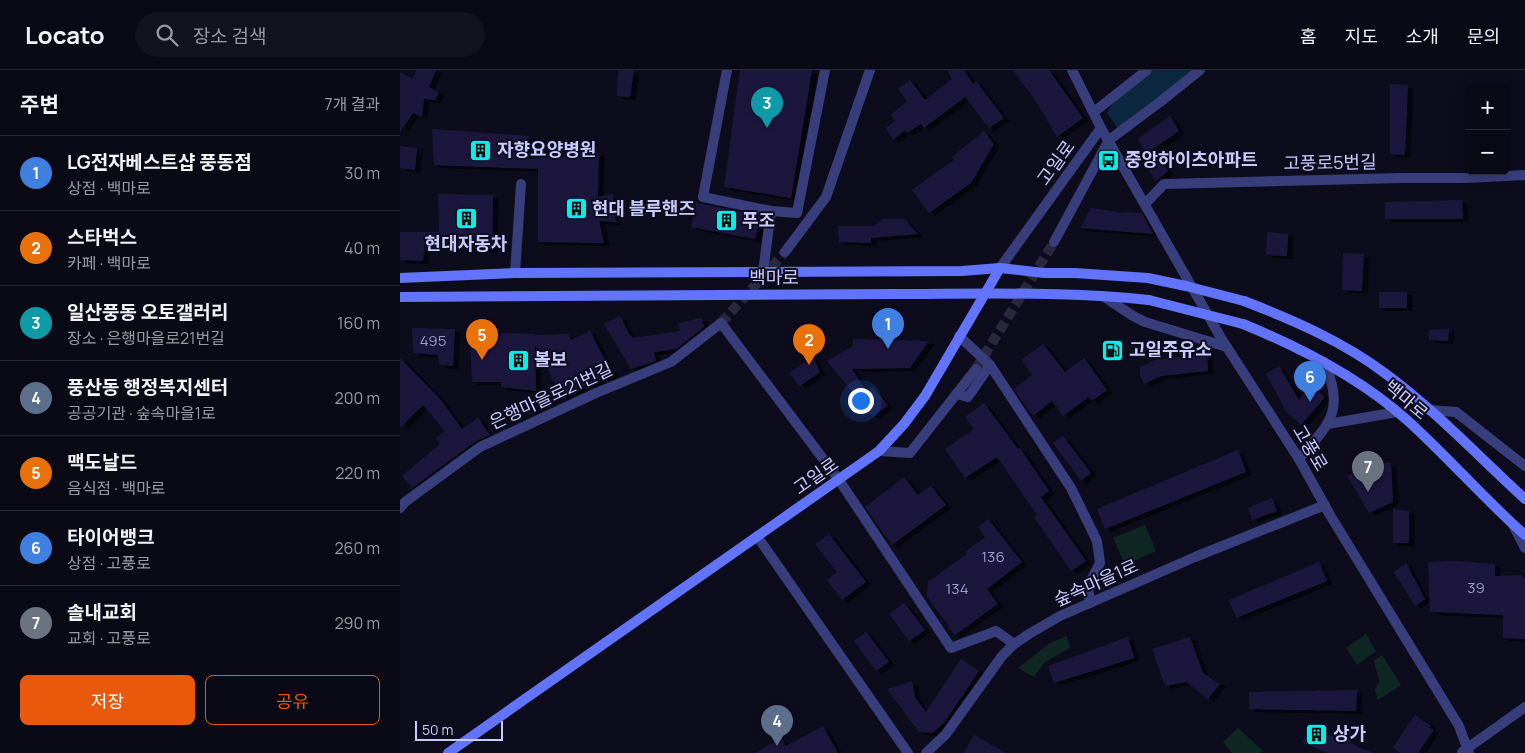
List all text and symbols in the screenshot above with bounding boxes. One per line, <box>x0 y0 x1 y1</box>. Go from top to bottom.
search box <box>135 12 485 57</box>
text: Locato <box>25 18 105 51</box>
icon: search <box>153 21 181 49</box>
text: 장소 검색 <box>193 23 266 49</box>
text: 홈 <box>1300 24 1317 48</box>
text: 지도 <box>1345 24 1378 48</box>
text: 소개 <box>1406 24 1439 48</box>
text: 문의 <box>1467 24 1500 48</box>
map controls <box>1465 85 1510 175</box>
button: + <box>1465 85 1510 130</box>
pin: 3 <box>751 87 783 128</box>
text: 주변 <box>20 90 59 118</box>
text: 7개 결과 <box>325 93 380 115</box>
button: − <box>1465 130 1510 175</box>
street label: 고일로 <box>1031 135 1080 190</box>
place label: 자향요양병원 <box>497 137 596 161</box>
building icon: 자향요양병원 <box>469 138 493 162</box>
place label: 중앙하이츠아파트 <box>1125 147 1257 171</box>
bus stop icon: 중앙하이츠아파트 <box>1097 148 1121 172</box>
text: LG전자베스트샵 풍동점 <box>67 149 252 175</box>
street label: 고풍로5번길 <box>1283 149 1377 175</box>
text: 1 <box>32 162 40 184</box>
text: 30 m <box>345 162 380 184</box>
text: 상점 · 백마로 <box>67 177 151 199</box>
place label: 현대 블루핸즈 <box>592 196 695 220</box>
building icon: 현대 블루핸즈 <box>564 197 588 221</box>
building icon: 현대자동차 <box>454 207 478 231</box>
place label: 푸조 <box>742 208 775 232</box>
building icon: 푸조 <box>714 209 738 233</box>
text: 스타벅스 <box>67 224 137 250</box>
place label: 현대자동차 <box>425 231 508 255</box>
text: 2 <box>31 237 41 259</box>
text: 40 m <box>344 237 380 259</box>
text: 카페 · 백마로 <box>67 252 151 274</box>
street label: 백마로 <box>749 265 799 289</box>
text: 일산풍동 오토갤러리 <box>67 299 228 325</box>
pin: 1 <box>872 308 904 349</box>
text: 3 <box>31 312 41 334</box>
text: 160 m <box>337 312 380 334</box>
pin: 5 <box>466 319 498 360</box>
pin: 2 <box>793 324 825 365</box>
text: 장소 · 은행마을로21번길 <box>67 327 225 349</box>
house number: 495 <box>420 330 446 351</box>
place label: 고일주유소 <box>1129 337 1212 361</box>
fuel station icon: 고일주유소 <box>1101 338 1125 362</box>
place label: 볼보 <box>534 347 567 371</box>
building icon: 볼보 <box>506 348 530 372</box>
street label: 은행마을로21번길 <box>485 356 616 434</box>
pin: 6 <box>1294 361 1326 402</box>
text: 풍산동 행정복지센터 <box>67 374 228 400</box>
street label: 백마로 <box>1380 374 1433 424</box>
text: 4 <box>31 387 41 409</box>
text: 200 m <box>335 387 380 409</box>
your location <box>848 388 874 414</box>
text: 공공기관 · 숲속마을1로 <box>67 402 216 424</box>
street label: 고풍로 <box>1288 420 1334 475</box>
text: 맥도날드 <box>67 449 137 475</box>
street label: 고일로 <box>788 451 843 499</box>
pin: 7 <box>1352 451 1384 492</box>
text: 5 <box>31 462 41 484</box>
text: 220 m <box>335 462 380 484</box>
text: 음식점 · 백마로 <box>67 477 165 499</box>
text: 타이어뱅크 <box>67 524 154 550</box>
text: 6 <box>31 537 41 559</box>
text: 260 m <box>334 537 380 559</box>
house number: 136 <box>981 546 1005 567</box>
text: 상점 · 고풍로 <box>67 552 151 574</box>
street label: 숲속마을1로 <box>1050 553 1142 611</box>
house number: 39 <box>1467 577 1485 598</box>
house number: 134 <box>946 578 969 599</box>
text: 솔내교회 <box>67 599 137 625</box>
text: 7 <box>32 612 40 634</box>
text: 290 m <box>334 612 380 634</box>
text: 교회 · 고풍로 <box>67 627 151 649</box>
button: 저장 <box>20 675 195 725</box>
button: 공유 <box>205 675 380 725</box>
pin: 4 <box>761 705 793 746</box>
scale bar <box>415 718 502 741</box>
text: 50 m <box>422 720 453 739</box>
place label: 상가 <box>1333 721 1367 745</box>
building icon: 상가 <box>1305 722 1329 746</box>

